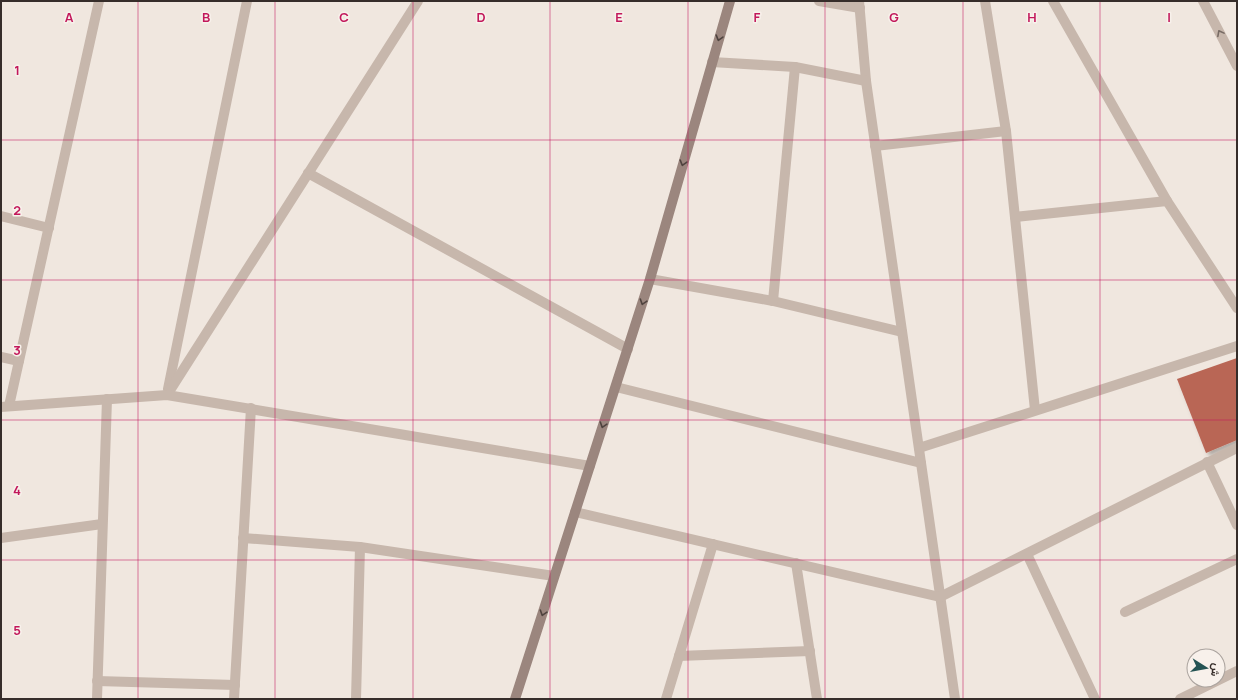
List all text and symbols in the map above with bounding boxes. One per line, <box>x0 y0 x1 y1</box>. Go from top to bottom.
text: A <box>65 8 74 26</box>
text: B <box>202 8 210 26</box>
text: C <box>339 8 349 26</box>
text: D <box>476 8 486 26</box>
text: E <box>615 8 623 26</box>
text: F <box>754 8 761 26</box>
text: G <box>889 8 899 26</box>
text: H <box>1027 8 1037 26</box>
text: I <box>1167 8 1171 26</box>
one-way arrow <box>1217 30 1225 38</box>
one-way arrow <box>715 35 724 42</box>
text: 1 <box>14 61 20 79</box>
one-way arrow <box>679 160 688 167</box>
text: 2 <box>13 201 21 219</box>
one-way arrow <box>639 298 648 305</box>
text: 3 <box>13 341 21 359</box>
one-way arrow <box>599 422 608 429</box>
text: 4 <box>13 481 21 499</box>
one-way arrow <box>539 609 547 616</box>
text: 5 <box>13 621 21 639</box>
north arrow <box>1186 648 1226 688</box>
text: ش <box>1208 662 1225 678</box>

